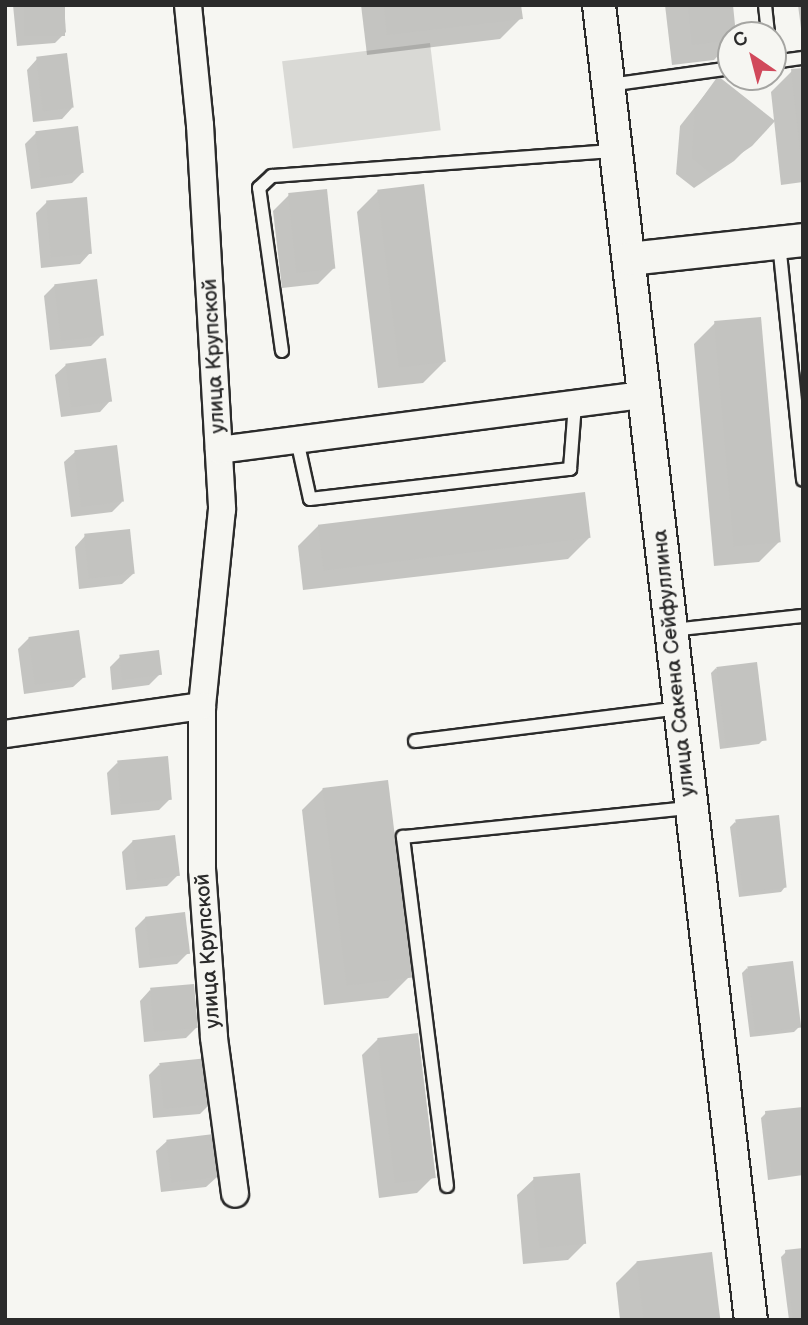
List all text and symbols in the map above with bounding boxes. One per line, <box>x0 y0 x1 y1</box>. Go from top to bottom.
north arrow <box>717 21 787 91</box>
text: С <box>729 27 753 53</box>
street label: улица Крупской <box>197 278 231 434</box>
street label: улица Сакена Сейфуллина <box>647 528 701 798</box>
street label: улица Крупской <box>190 873 226 1029</box>

